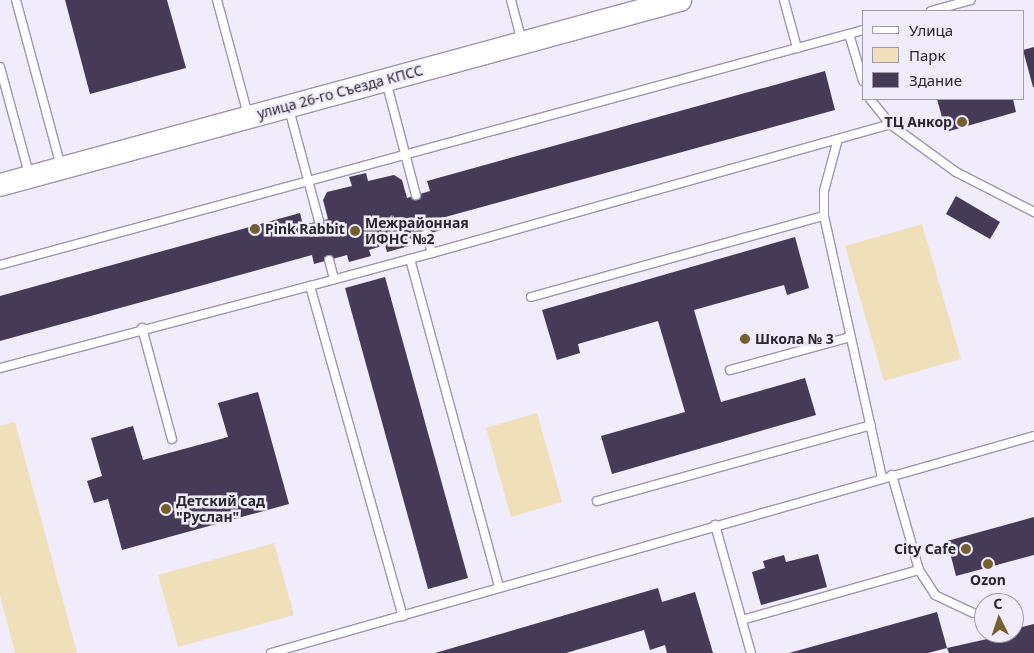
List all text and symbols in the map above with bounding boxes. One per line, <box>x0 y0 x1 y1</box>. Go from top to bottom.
legend <box>862 10 1024 100</box>
text: Улица <box>909 20 953 40</box>
text: Парк <box>909 45 945 65</box>
street label: улица 26-го Съезда КПСС <box>255 62 425 122</box>
text: Здание <box>909 70 962 90</box>
place label: ТЦ Анкор <box>885 114 952 130</box>
marker: ТЦ Анкор <box>956 116 968 128</box>
place label: Межрайонная ИФНС №2 <box>365 215 469 248</box>
place label: Pink Rabbit <box>265 221 345 237</box>
marker: Pink Rabbit <box>249 223 261 235</box>
marker: Межрайонная ИФНС №2 <box>349 225 361 237</box>
place label: Школа № 3 <box>755 331 834 347</box>
marker: Школа № 3 <box>739 333 751 345</box>
place label: Детский сад "Руслан" <box>176 493 265 526</box>
marker: Детский сад "Руслан" <box>160 503 172 515</box>
place label: City Cafe <box>894 541 956 557</box>
marker: City Cafe <box>960 543 972 555</box>
marker: Ozon <box>982 558 994 570</box>
place label: Ozon <box>970 572 1006 588</box>
north arrow <box>974 593 1024 643</box>
text: С <box>993 594 1003 613</box>

